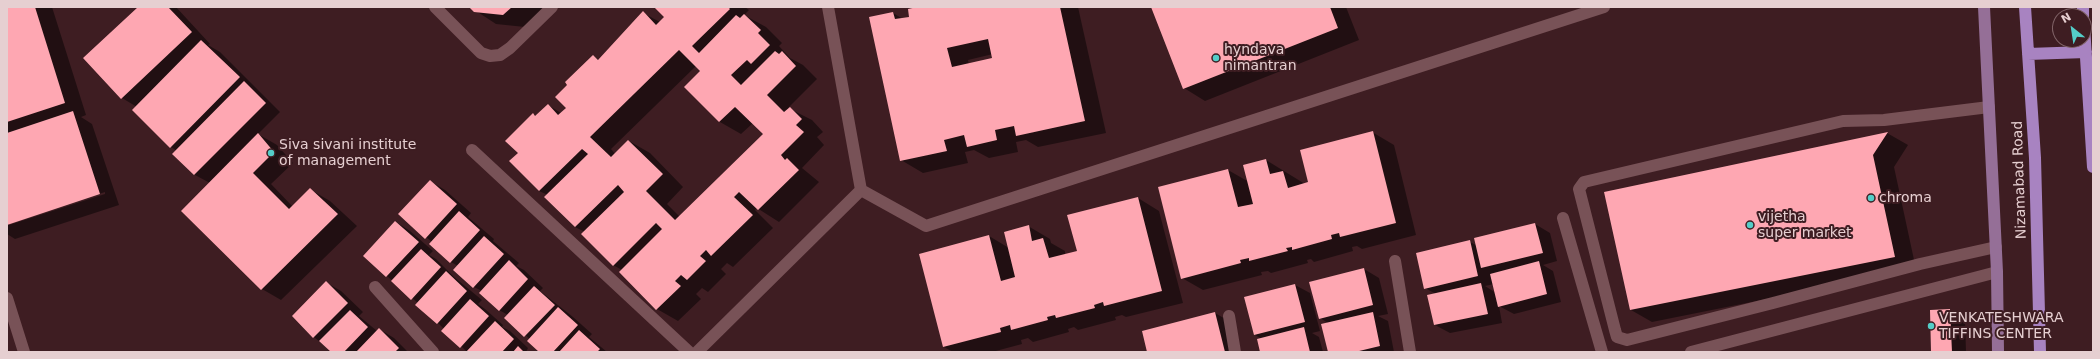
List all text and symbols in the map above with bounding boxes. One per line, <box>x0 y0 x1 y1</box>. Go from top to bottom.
north arrow <box>2052 8 2092 48</box>
text: N <box>2059 10 2073 26</box>
place label: hyndava nimantran <box>1224 42 1297 74</box>
marker: hyndava nimantran <box>1211 53 1221 63</box>
street label: Nizamabad Road <box>2010 121 2030 239</box>
place label: Siva sivani institute of management <box>279 137 416 170</box>
marker: Siva sivani institute of management <box>266 148 276 158</box>
place label: chroma <box>1879 190 1932 206</box>
marker: chroma <box>1866 193 1876 203</box>
place label: vijetha super market <box>1758 209 1852 242</box>
marker: vijetha super market <box>1745 220 1755 230</box>
place label: VENKATESHWARA TIFFINS CENTER <box>1939 310 2064 342</box>
marker: VENKATESHWARA TIFFINS CENTER <box>1926 321 1936 331</box>

